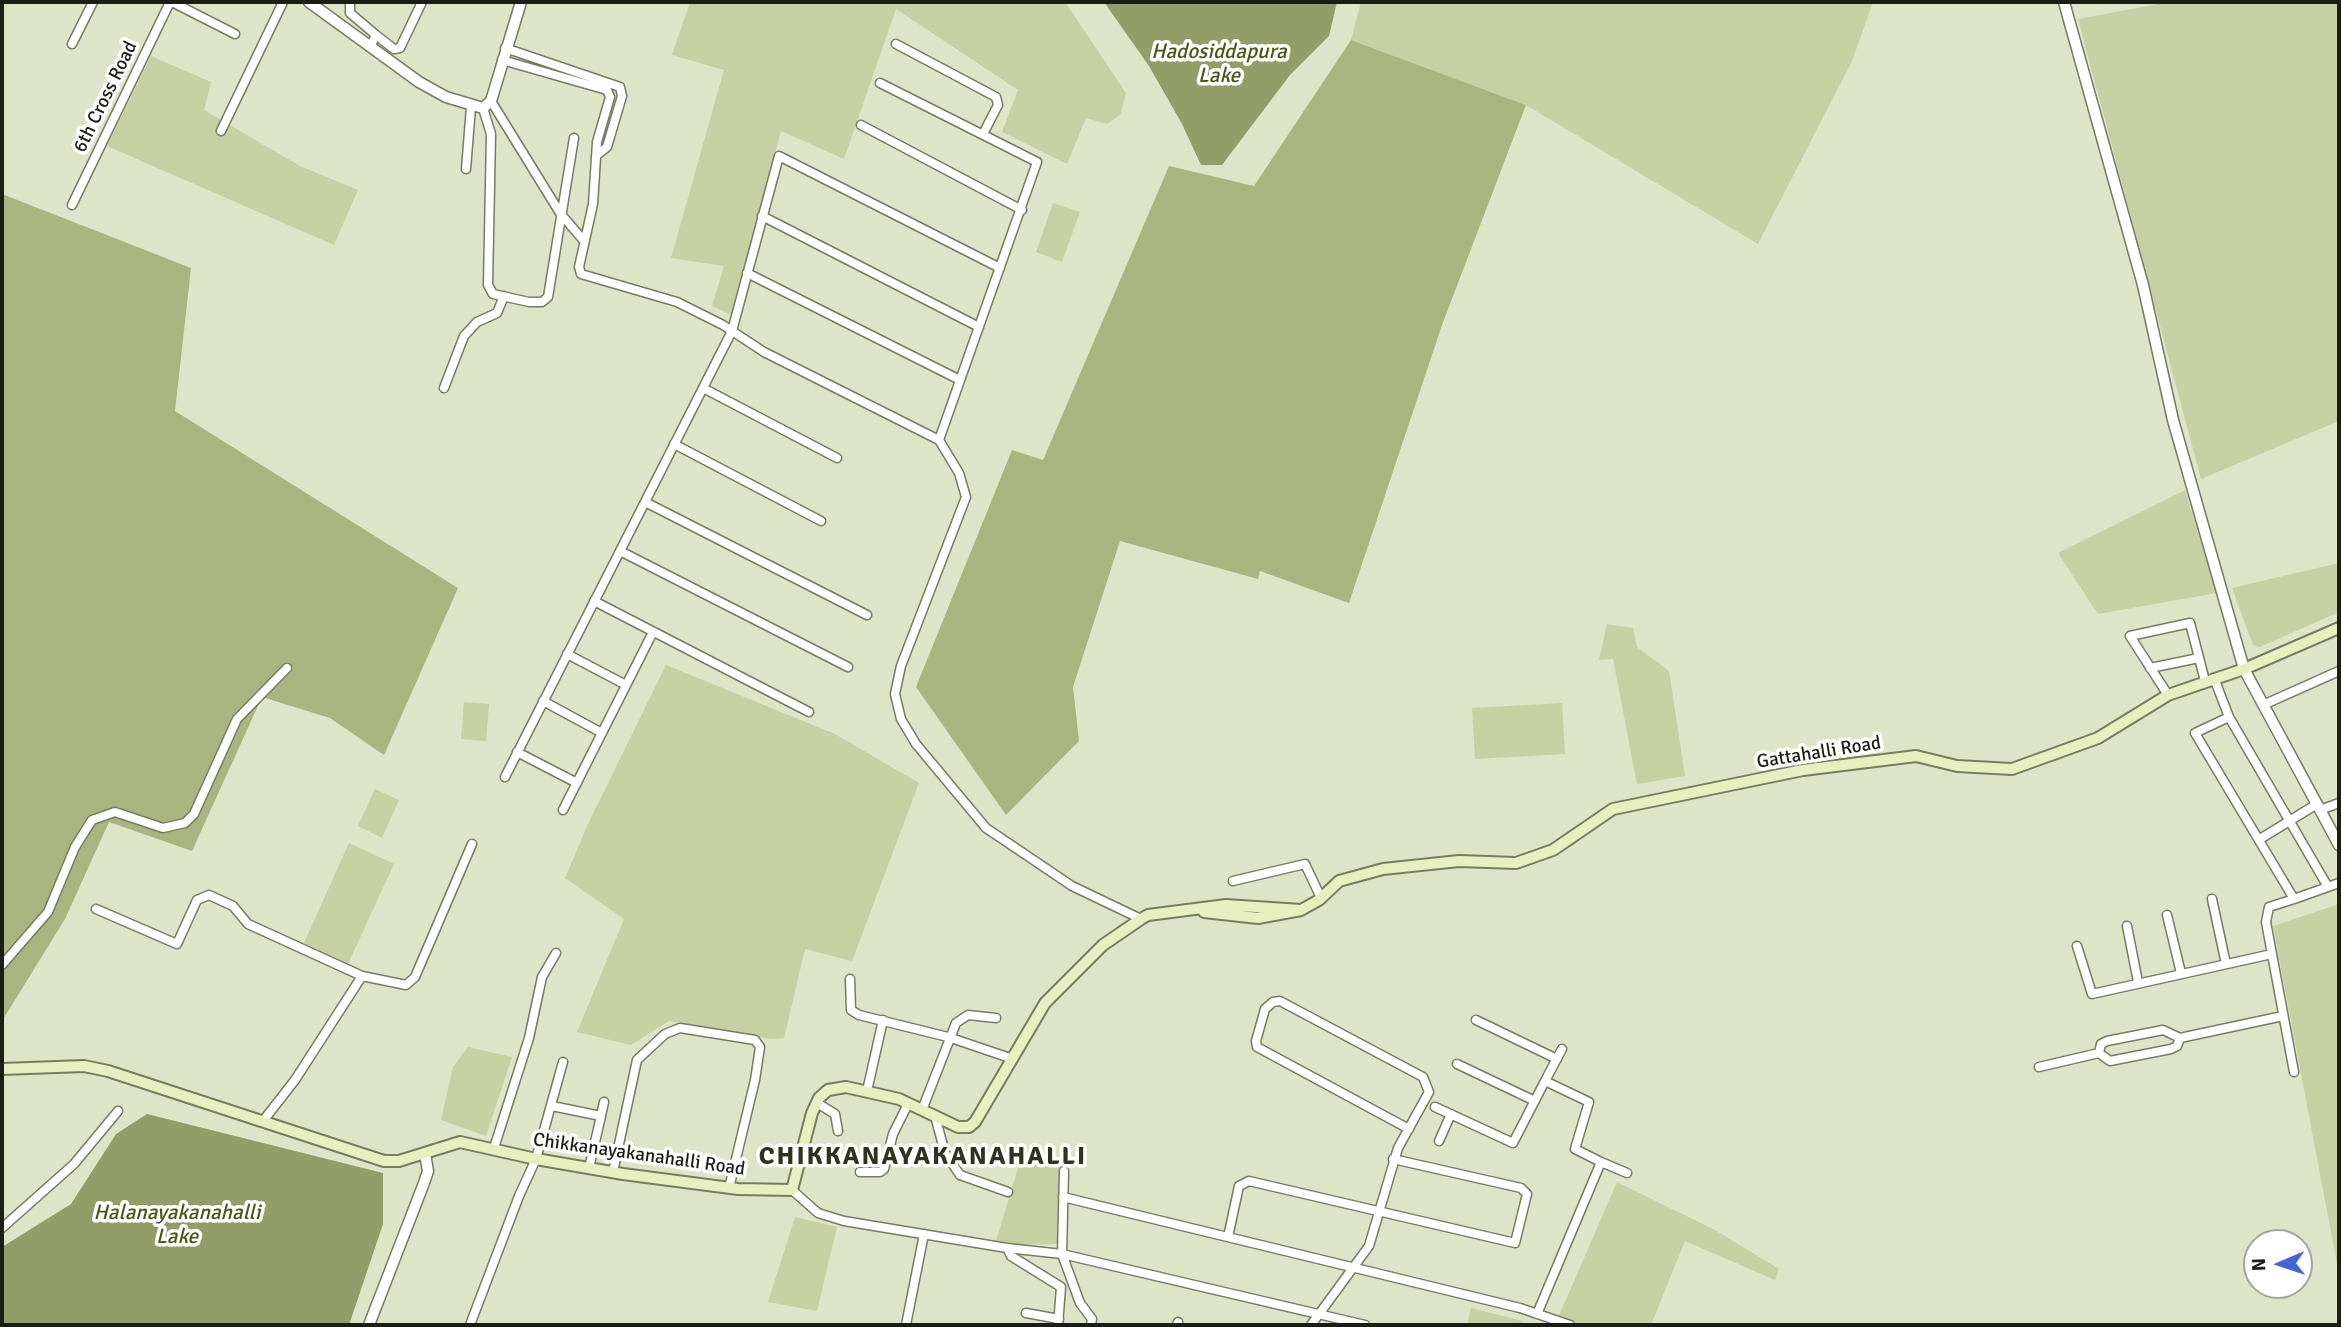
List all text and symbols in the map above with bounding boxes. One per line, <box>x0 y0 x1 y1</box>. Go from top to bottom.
street label: 6th Cross Road <box>69 38 143 156</box>
water label: Hadosiddapura Lake <box>1151 39 1287 89</box>
street label: Gattahalli Road <box>1755 732 1883 774</box>
street label: Chikkanayakanahalli Road <box>532 1129 746 1181</box>
district label: CHIKKANAYAKANAHALLI <box>761 1141 1085 1173</box>
water label: Halanayakanahalli Lake <box>94 1200 260 1250</box>
north arrow <box>2243 1229 2313 1299</box>
text: N <box>2247 1258 2271 1272</box>

